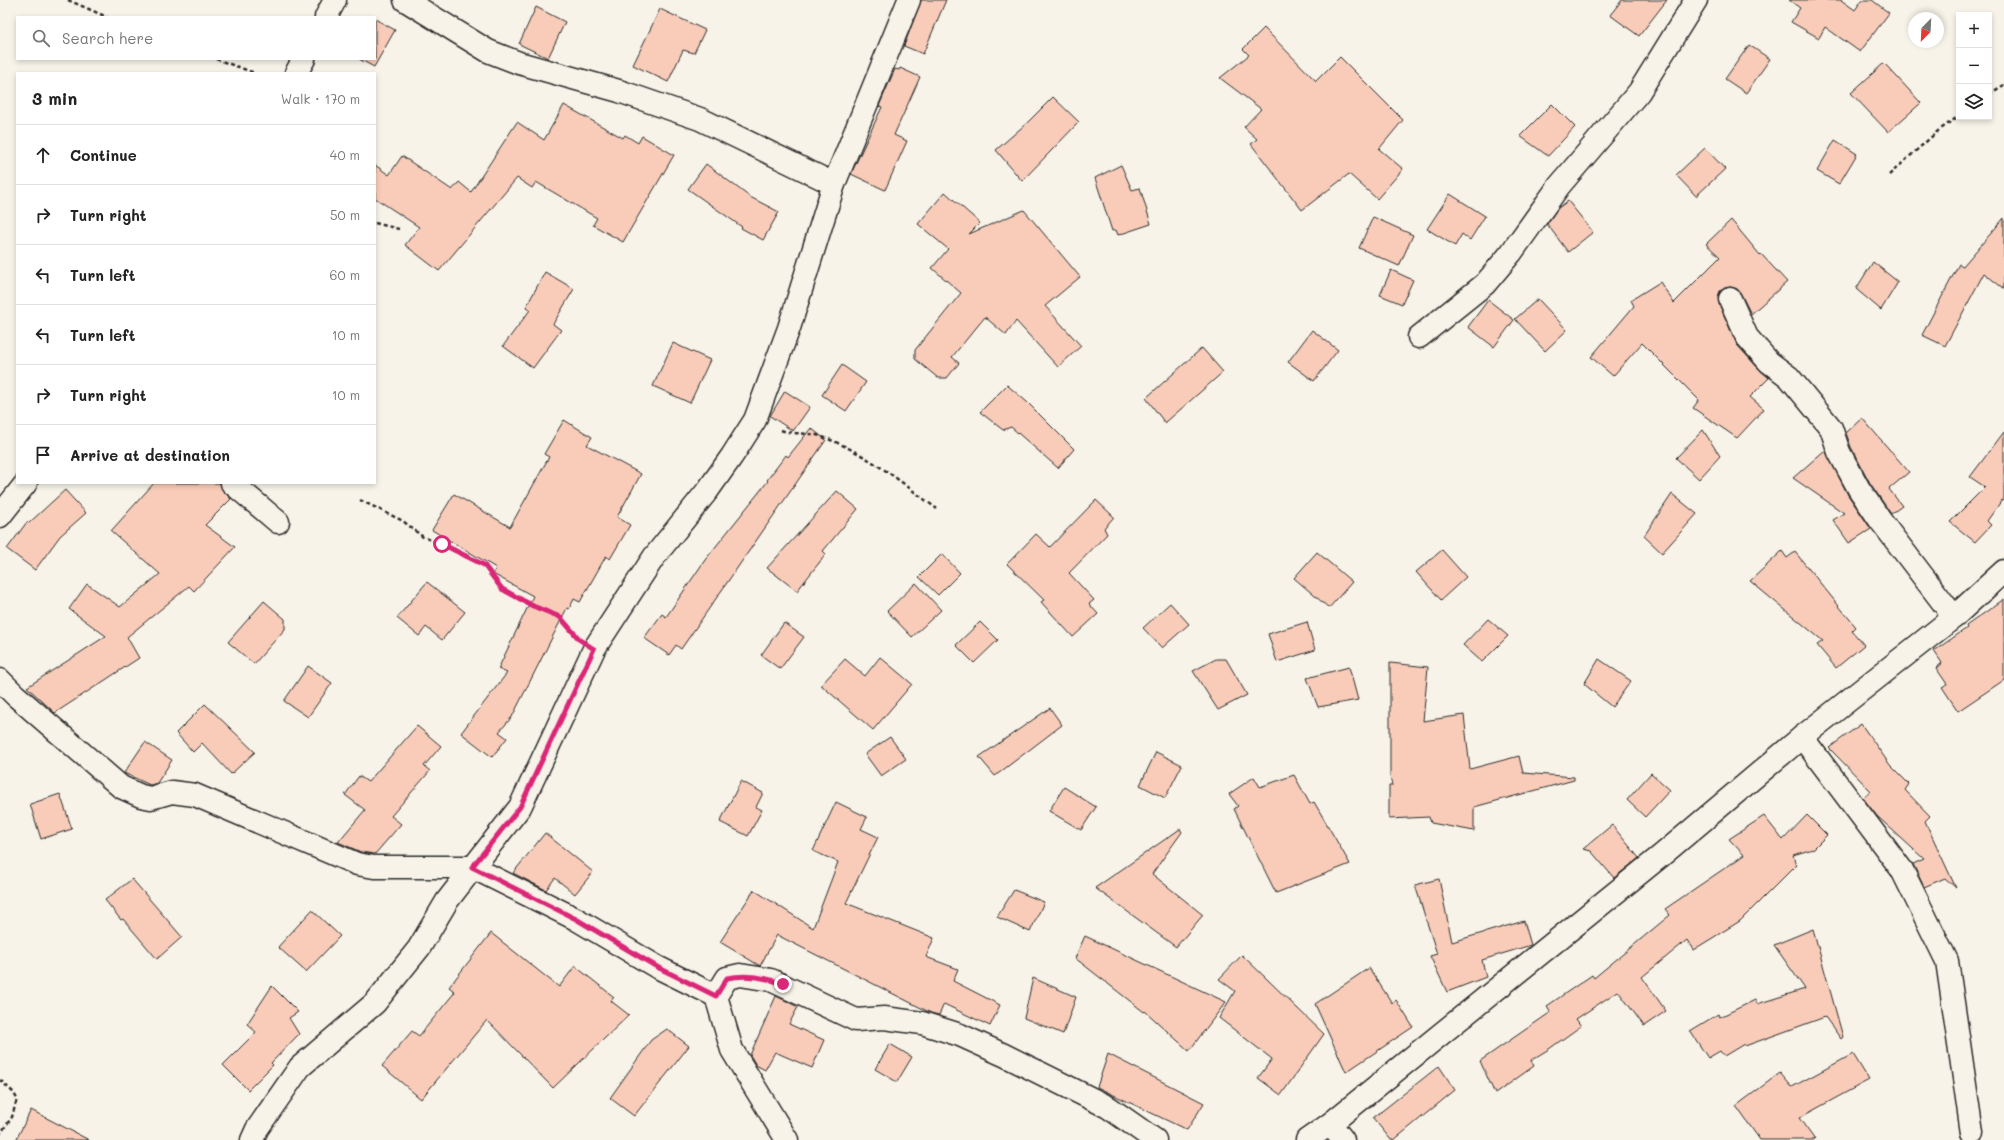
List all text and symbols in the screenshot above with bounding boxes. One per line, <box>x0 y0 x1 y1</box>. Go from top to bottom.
north arrow <box>1908 12 1944 48</box>
map controls <box>1956 12 1992 120</box>
button: + <box>1956 12 1992 48</box>
search box <box>16 16 376 60</box>
icon: search <box>30 27 52 49</box>
text: Search here <box>62 28 153 48</box>
button: − <box>1956 48 1992 84</box>
button: layers <box>1956 84 1992 120</box>
text: 3 min <box>32 87 77 109</box>
text: Walk · 170 m <box>281 90 360 107</box>
icon: ahead <box>32 144 54 166</box>
text: Continue <box>70 145 137 165</box>
text: 40 m <box>330 146 360 163</box>
icon: right <box>32 204 54 226</box>
text: Turn right <box>70 205 147 225</box>
text: 50 m <box>330 206 360 223</box>
icon: left <box>32 264 54 286</box>
text: Turn left <box>70 265 135 285</box>
text: 60 m <box>330 266 360 283</box>
icon: left <box>32 324 54 346</box>
text: Turn left <box>70 325 135 345</box>
text: 10 m <box>332 326 360 343</box>
icon: right <box>32 384 54 406</box>
text: Turn right <box>70 385 147 405</box>
text: 10 m <box>332 386 360 403</box>
icon: arrive <box>32 444 54 466</box>
text: Arrive at destination <box>70 445 230 465</box>
route start <box>433 535 451 553</box>
route end <box>774 975 792 993</box>

